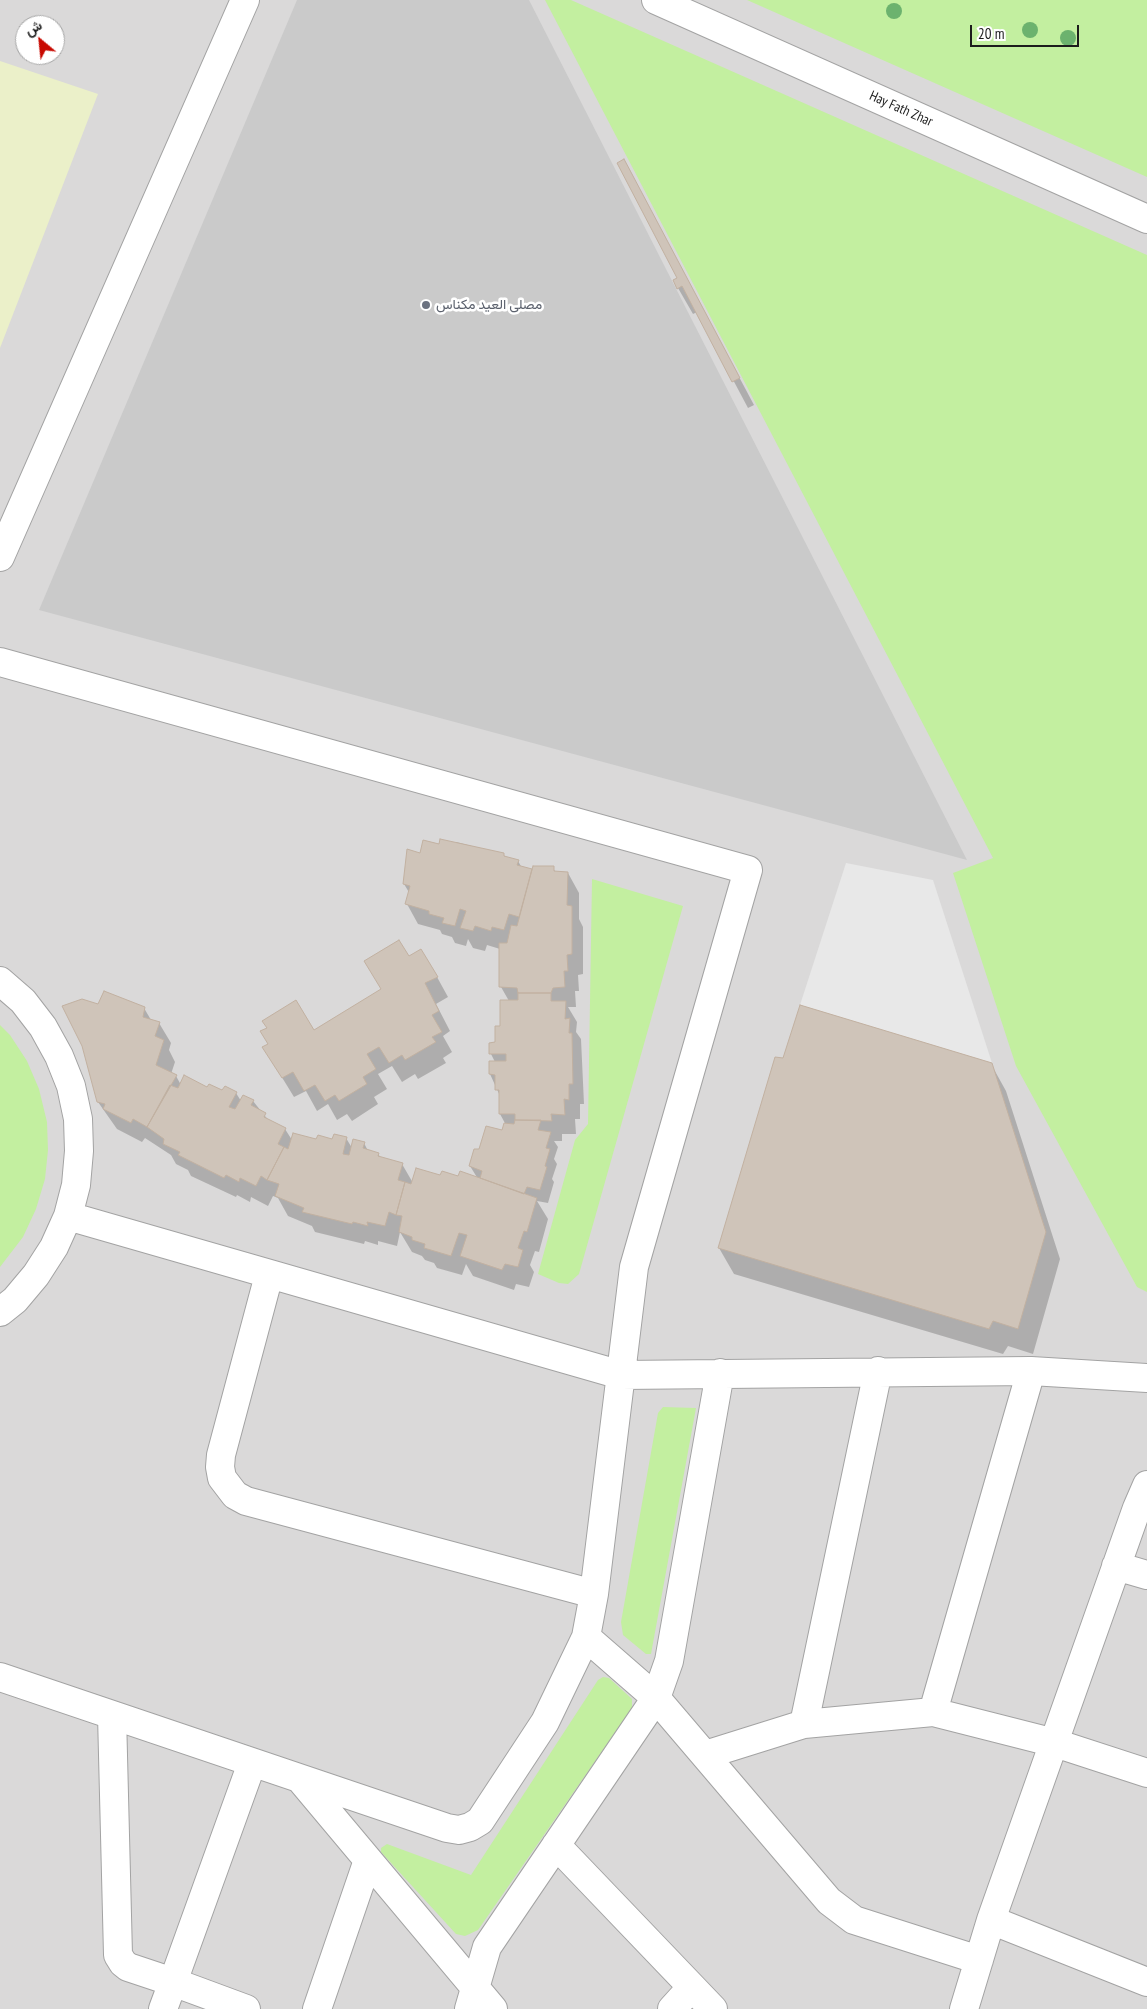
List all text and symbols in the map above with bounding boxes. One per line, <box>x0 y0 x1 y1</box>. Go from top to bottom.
north arrow <box>15 15 65 65</box>
scale bar <box>972 15 1081 47</box>
text: ش <box>22 16 45 40</box>
text: 20 m <box>978 24 1004 43</box>
street label: Hay Fath Zhar <box>867 88 935 130</box>
place label: مصلى العيد مكناس <box>436 297 542 313</box>
marker: مصلى العيد مكناس <box>420 299 432 311</box>

